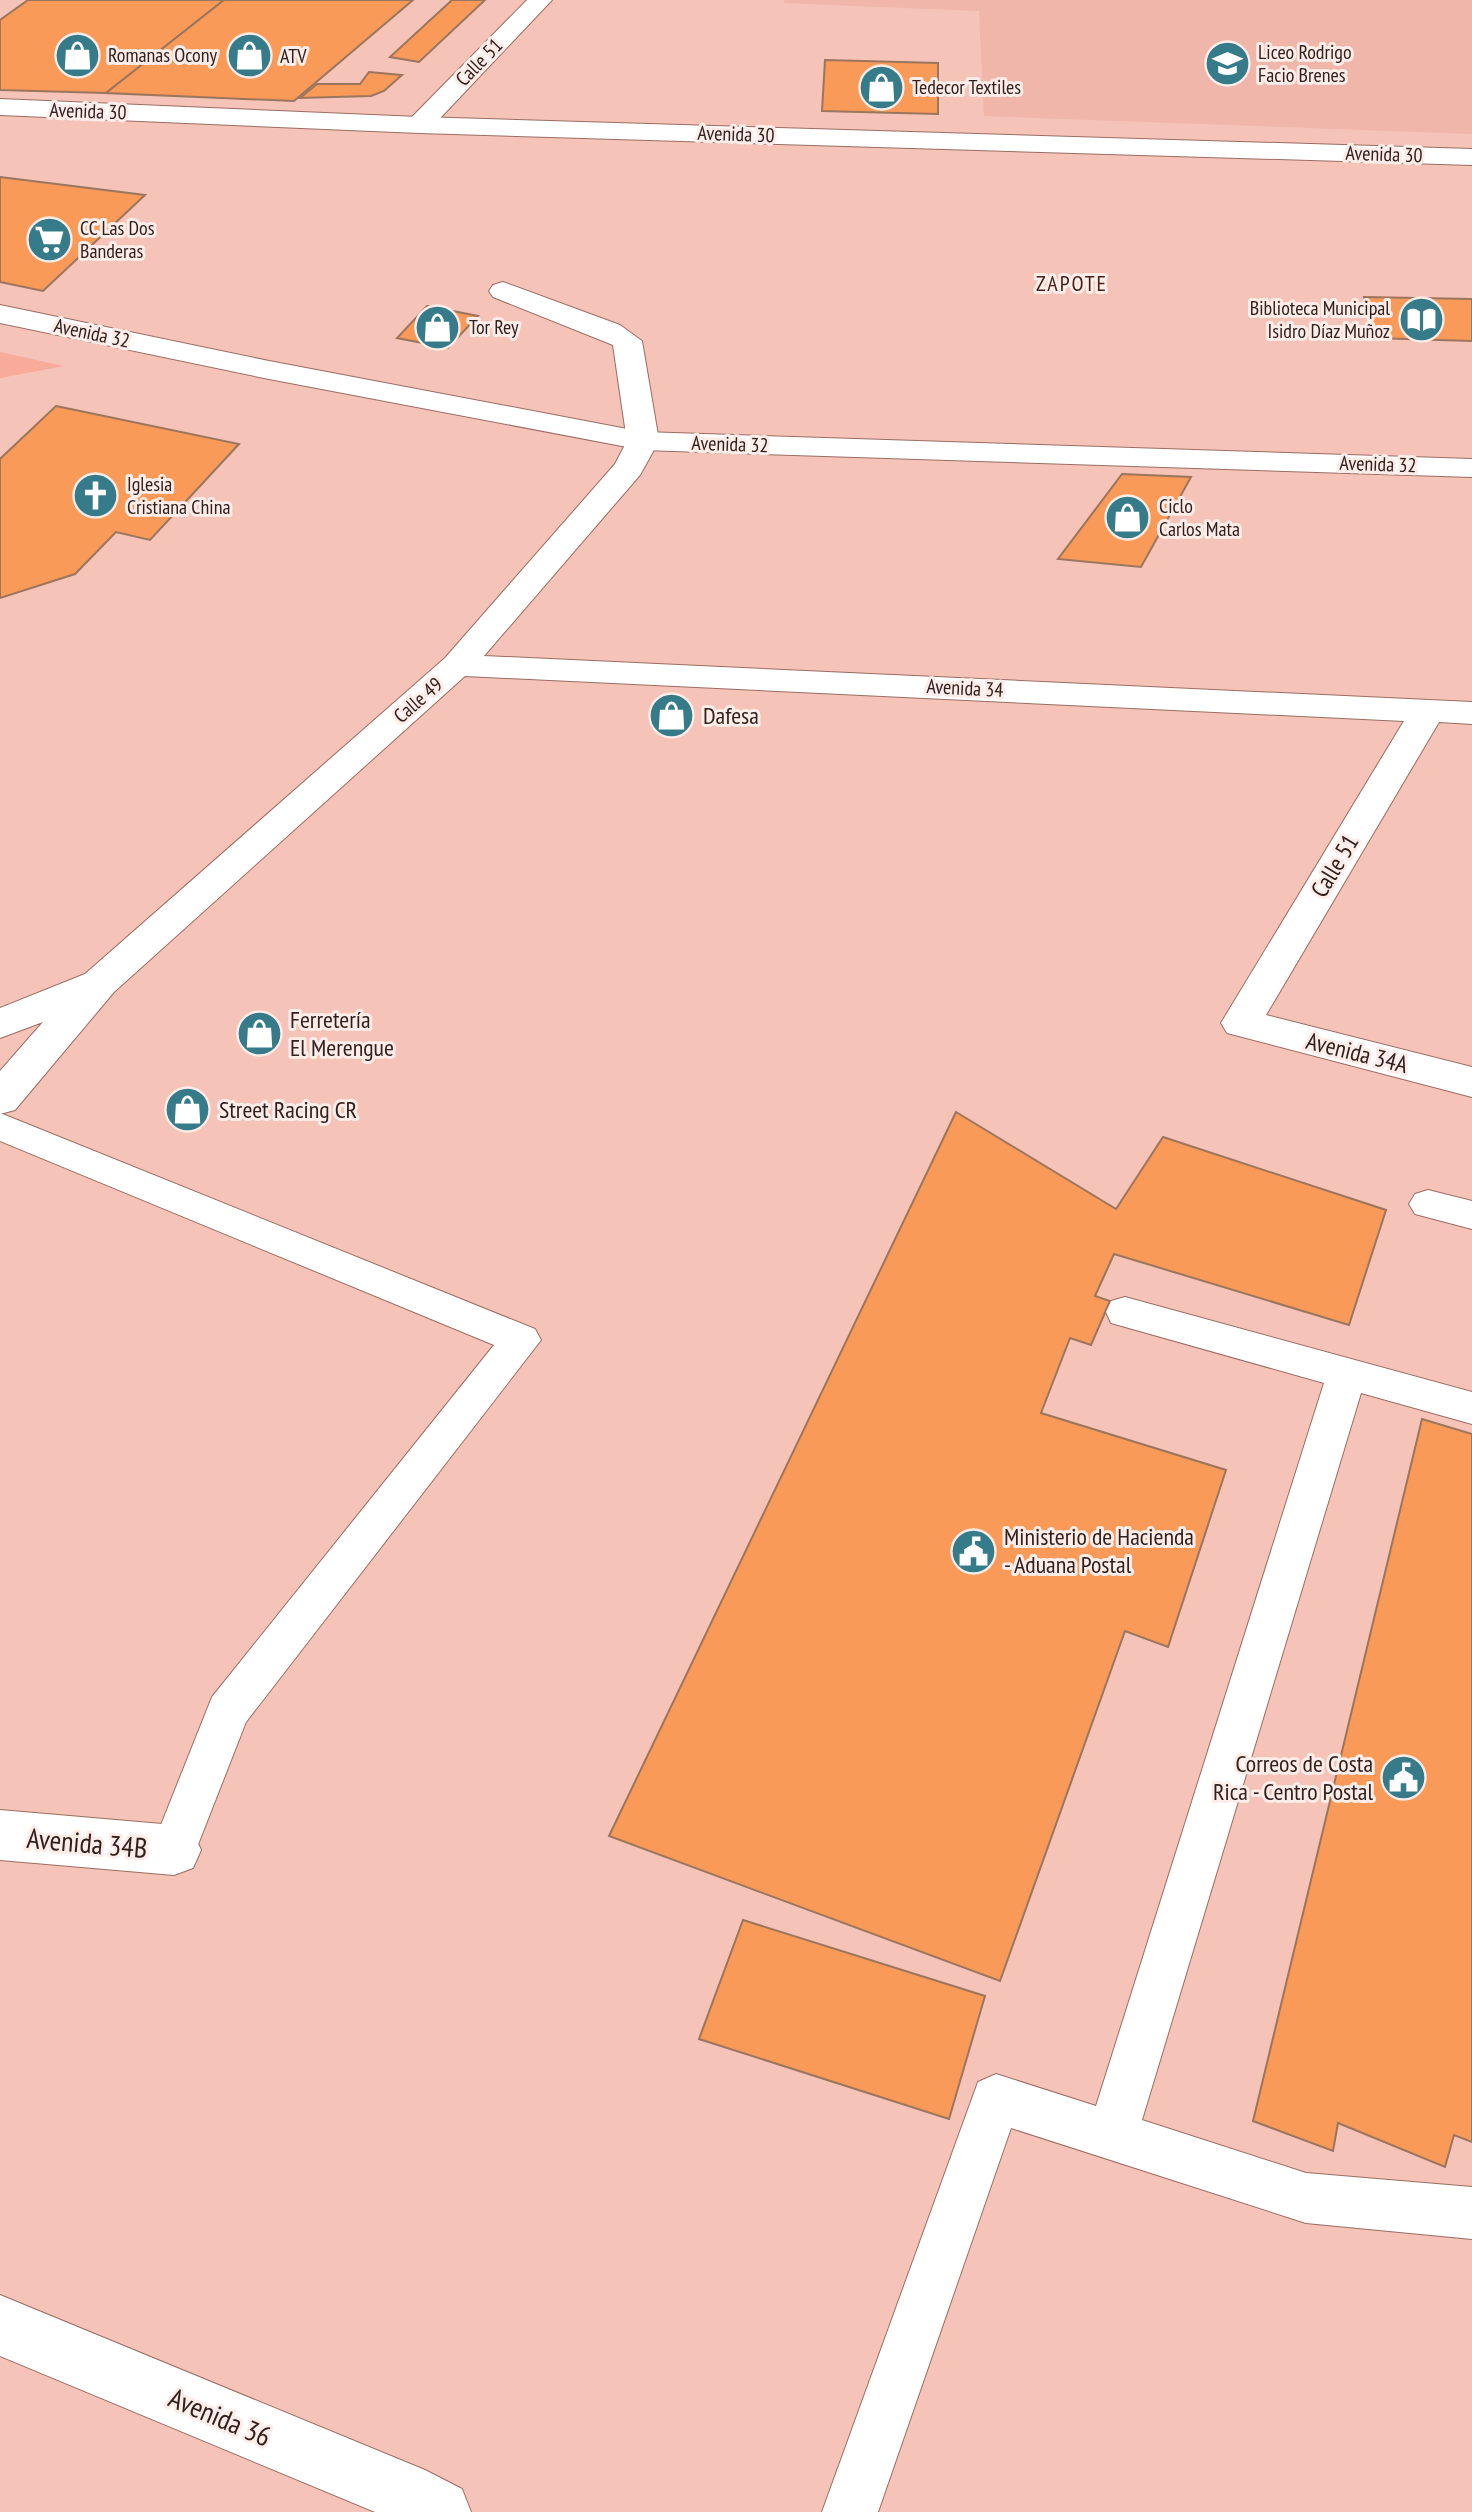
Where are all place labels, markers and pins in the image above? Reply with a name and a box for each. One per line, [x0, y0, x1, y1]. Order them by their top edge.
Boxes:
shop icon: Romanas Ocony [53, 31, 101, 79]
shop icon: ATV [225, 32, 273, 80]
school or university icon: Liceo Rodrigo Facio Brenes [1203, 39, 1251, 87]
place label: Liceo Rodrigo Facio Brenes [1258, 39, 1352, 88]
place label: Romanas Ocony [108, 42, 217, 68]
place label: ATV [280, 43, 307, 69]
shop icon: Tedecor Textiles [857, 63, 905, 111]
place label: Tedecor Textiles [912, 74, 1021, 100]
supermarket icon: CC Las Dos Banderas [25, 215, 73, 263]
place label: CC Las Dos Banderas [80, 215, 155, 264]
place label: Biblioteca Municipal Isidro Díaz Muñoz [1250, 295, 1390, 344]
library icon: Biblioteca Municipal Isidro Díaz Muñoz [1397, 295, 1445, 343]
shop icon: Tor Rey [414, 303, 462, 351]
place label: Tor Rey [469, 314, 519, 340]
church icon: Iglesia Cristiana China [72, 471, 120, 519]
place label: Iglesia Cristiana China [127, 471, 230, 520]
place label: Ciclo Carlos Mata [1159, 493, 1240, 542]
shop icon: Ciclo Carlos Mata [1104, 494, 1152, 542]
shop icon: Dafesa [648, 692, 696, 740]
place label: Dafesa [703, 700, 759, 731]
place label: Ferretería El Merengue [290, 1004, 394, 1063]
shop icon: Ferretería El Merengue [235, 1010, 283, 1058]
shop icon: Street Racing CR [164, 1086, 212, 1134]
place label: Street Racing CR [219, 1094, 357, 1125]
place label: Ministerio de Hacienda - Aduana Postal [1004, 1521, 1194, 1580]
public building icon: Ministerio de Hacienda - Aduana Postal [949, 1527, 997, 1575]
place label: Correos de Costa Rica - Centro Postal [1213, 1748, 1373, 1807]
public building icon: Correos de Costa Rica - Centro Postal [1380, 1754, 1428, 1802]

